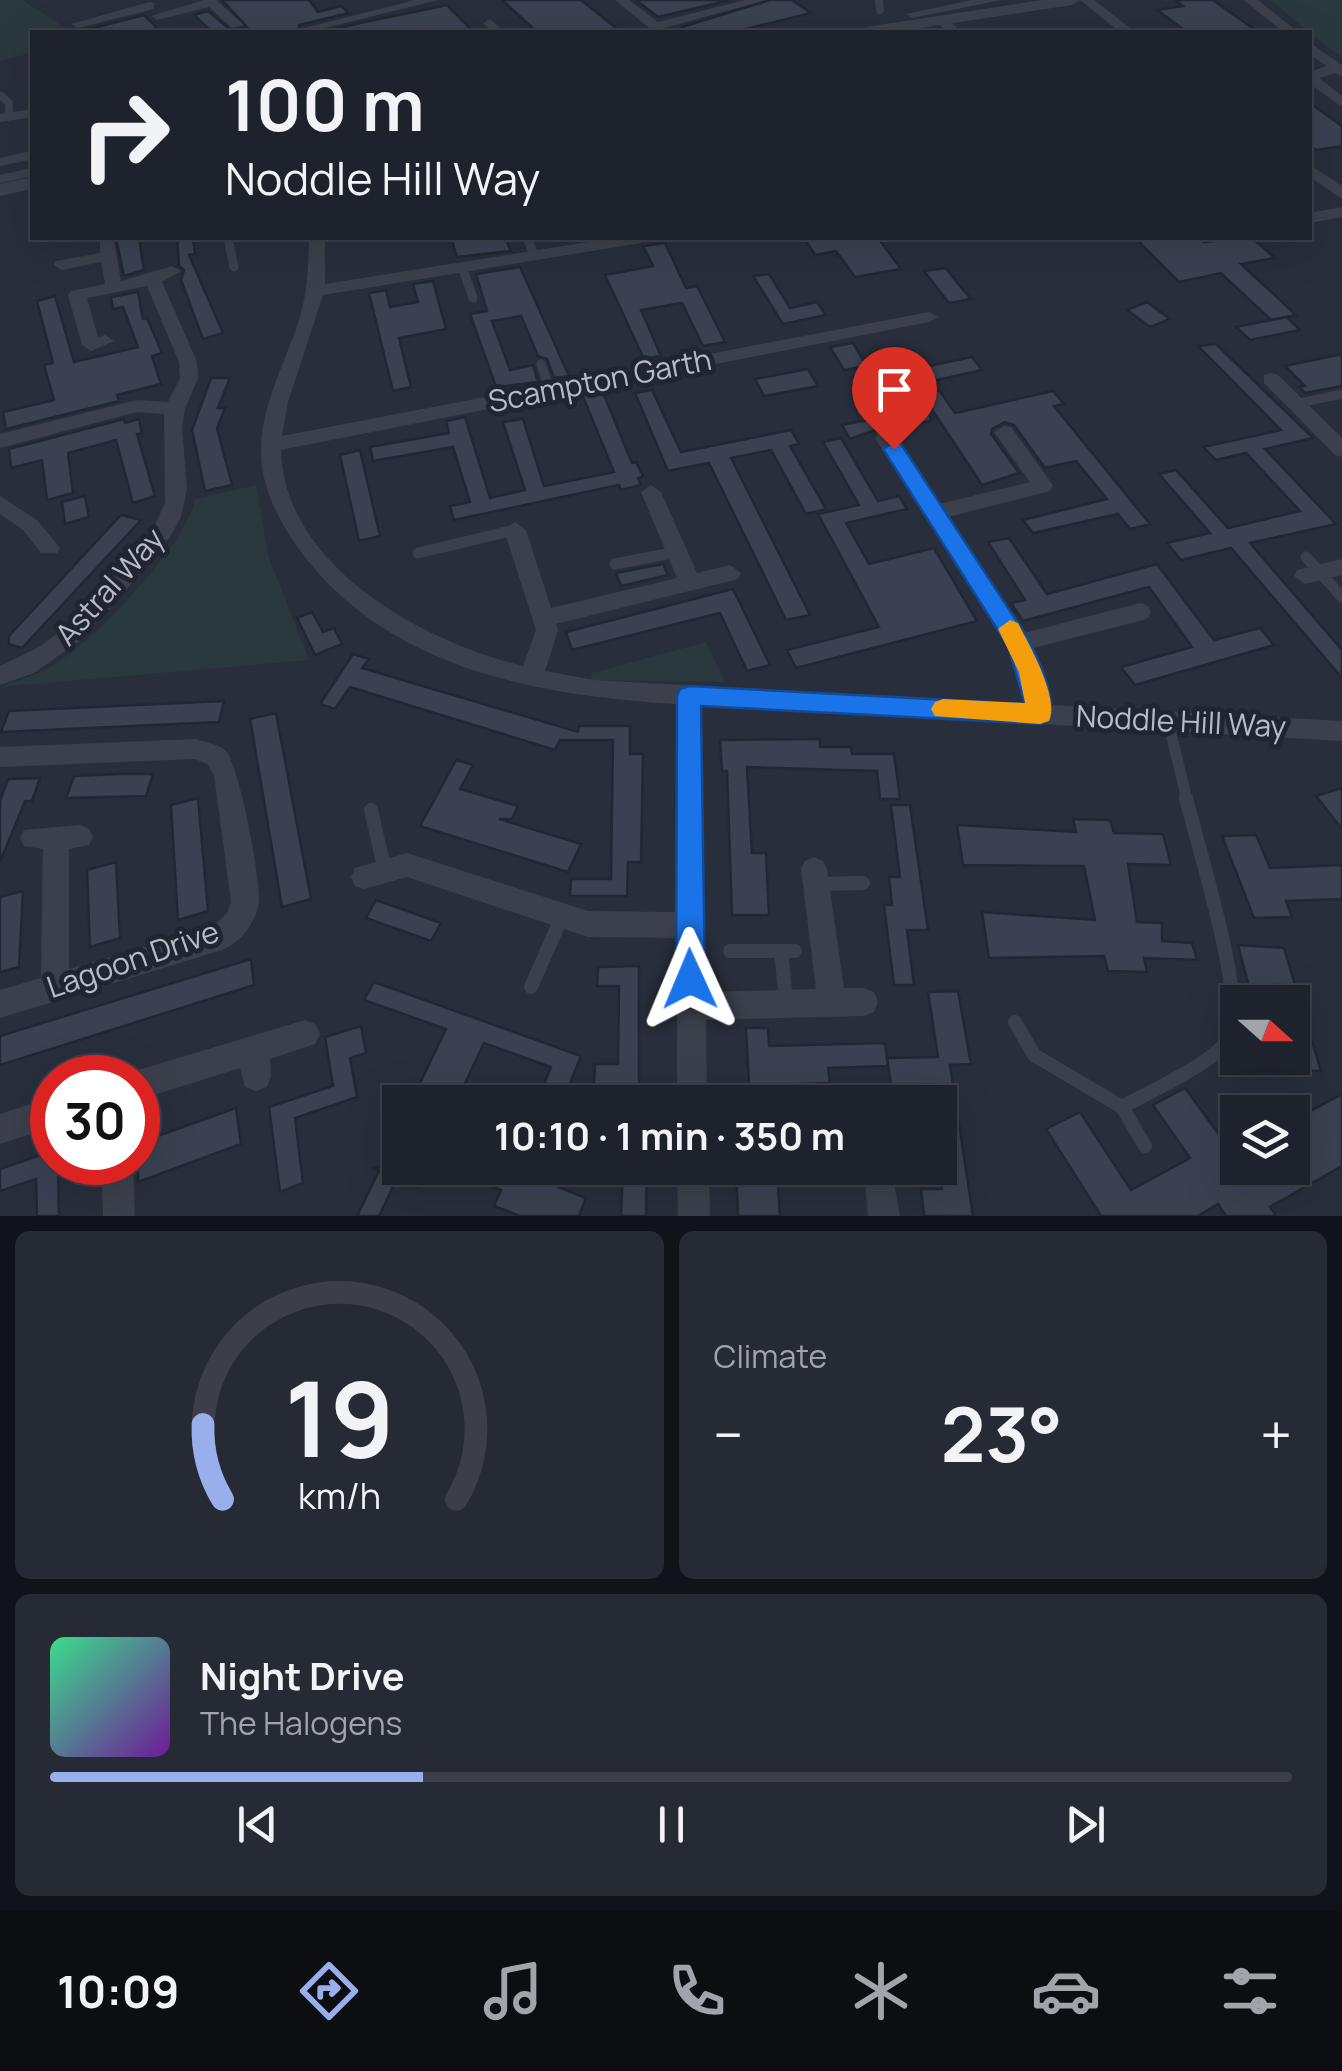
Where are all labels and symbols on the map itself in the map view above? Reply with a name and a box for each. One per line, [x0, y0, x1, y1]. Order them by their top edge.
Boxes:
street label: Scampton Garth [485, 338, 715, 421]
pin [852, 347, 937, 450]
street label: Astral Way [45, 518, 173, 654]
street label: Noddle Hill Way [1075, 695, 1287, 746]
street label: Lagoon Drive [41, 910, 224, 1007]
position arrow [638, 927, 742, 1031]
north arrow [1220, 985, 1310, 1075]
speed limit sign: 30 [30, 1055, 160, 1185]

